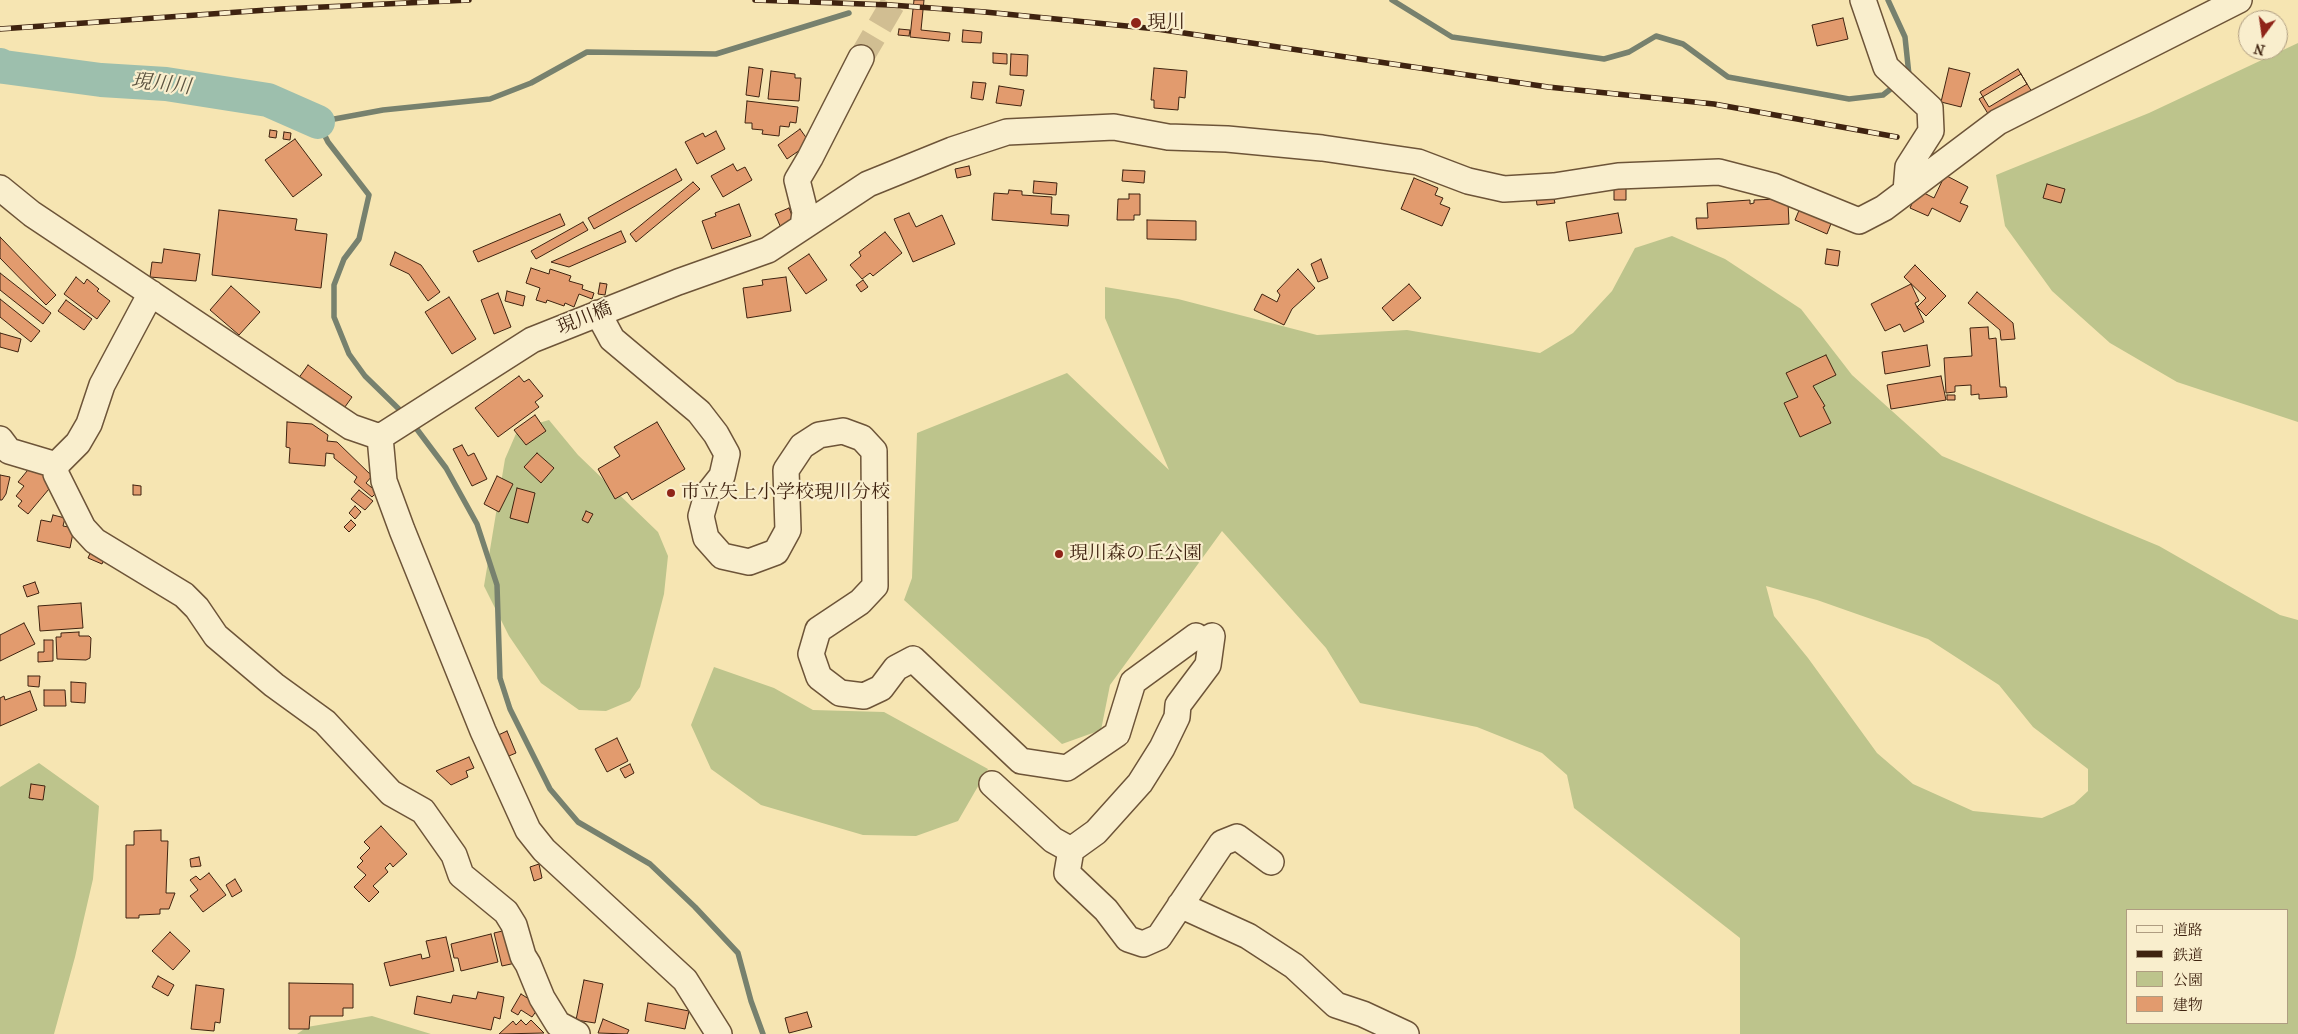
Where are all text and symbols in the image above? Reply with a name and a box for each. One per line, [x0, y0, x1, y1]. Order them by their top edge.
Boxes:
north arrow [2238, 10, 2288, 60]
place label: 現川 [1147, 12, 1185, 34]
marker: 現川 [1129, 16, 1143, 30]
text: N [2252, 40, 2267, 59]
water label: 現川川 [130, 70, 192, 100]
street label: 現川橋 [554, 298, 616, 340]
place label: 市立矢上小学校現川分校 [681, 482, 890, 504]
marker: 市立矢上小学校現川分校 [665, 487, 677, 499]
place label: 現川森の丘公園 [1069, 543, 1202, 565]
marker: 現川森の丘公園 [1053, 548, 1065, 560]
legend [2126, 909, 2288, 1024]
text: 道路 [2173, 921, 2203, 939]
text: 鉄道 [2173, 946, 2203, 964]
text: 公園 [2173, 971, 2203, 989]
text: 建物 [2173, 996, 2203, 1014]

